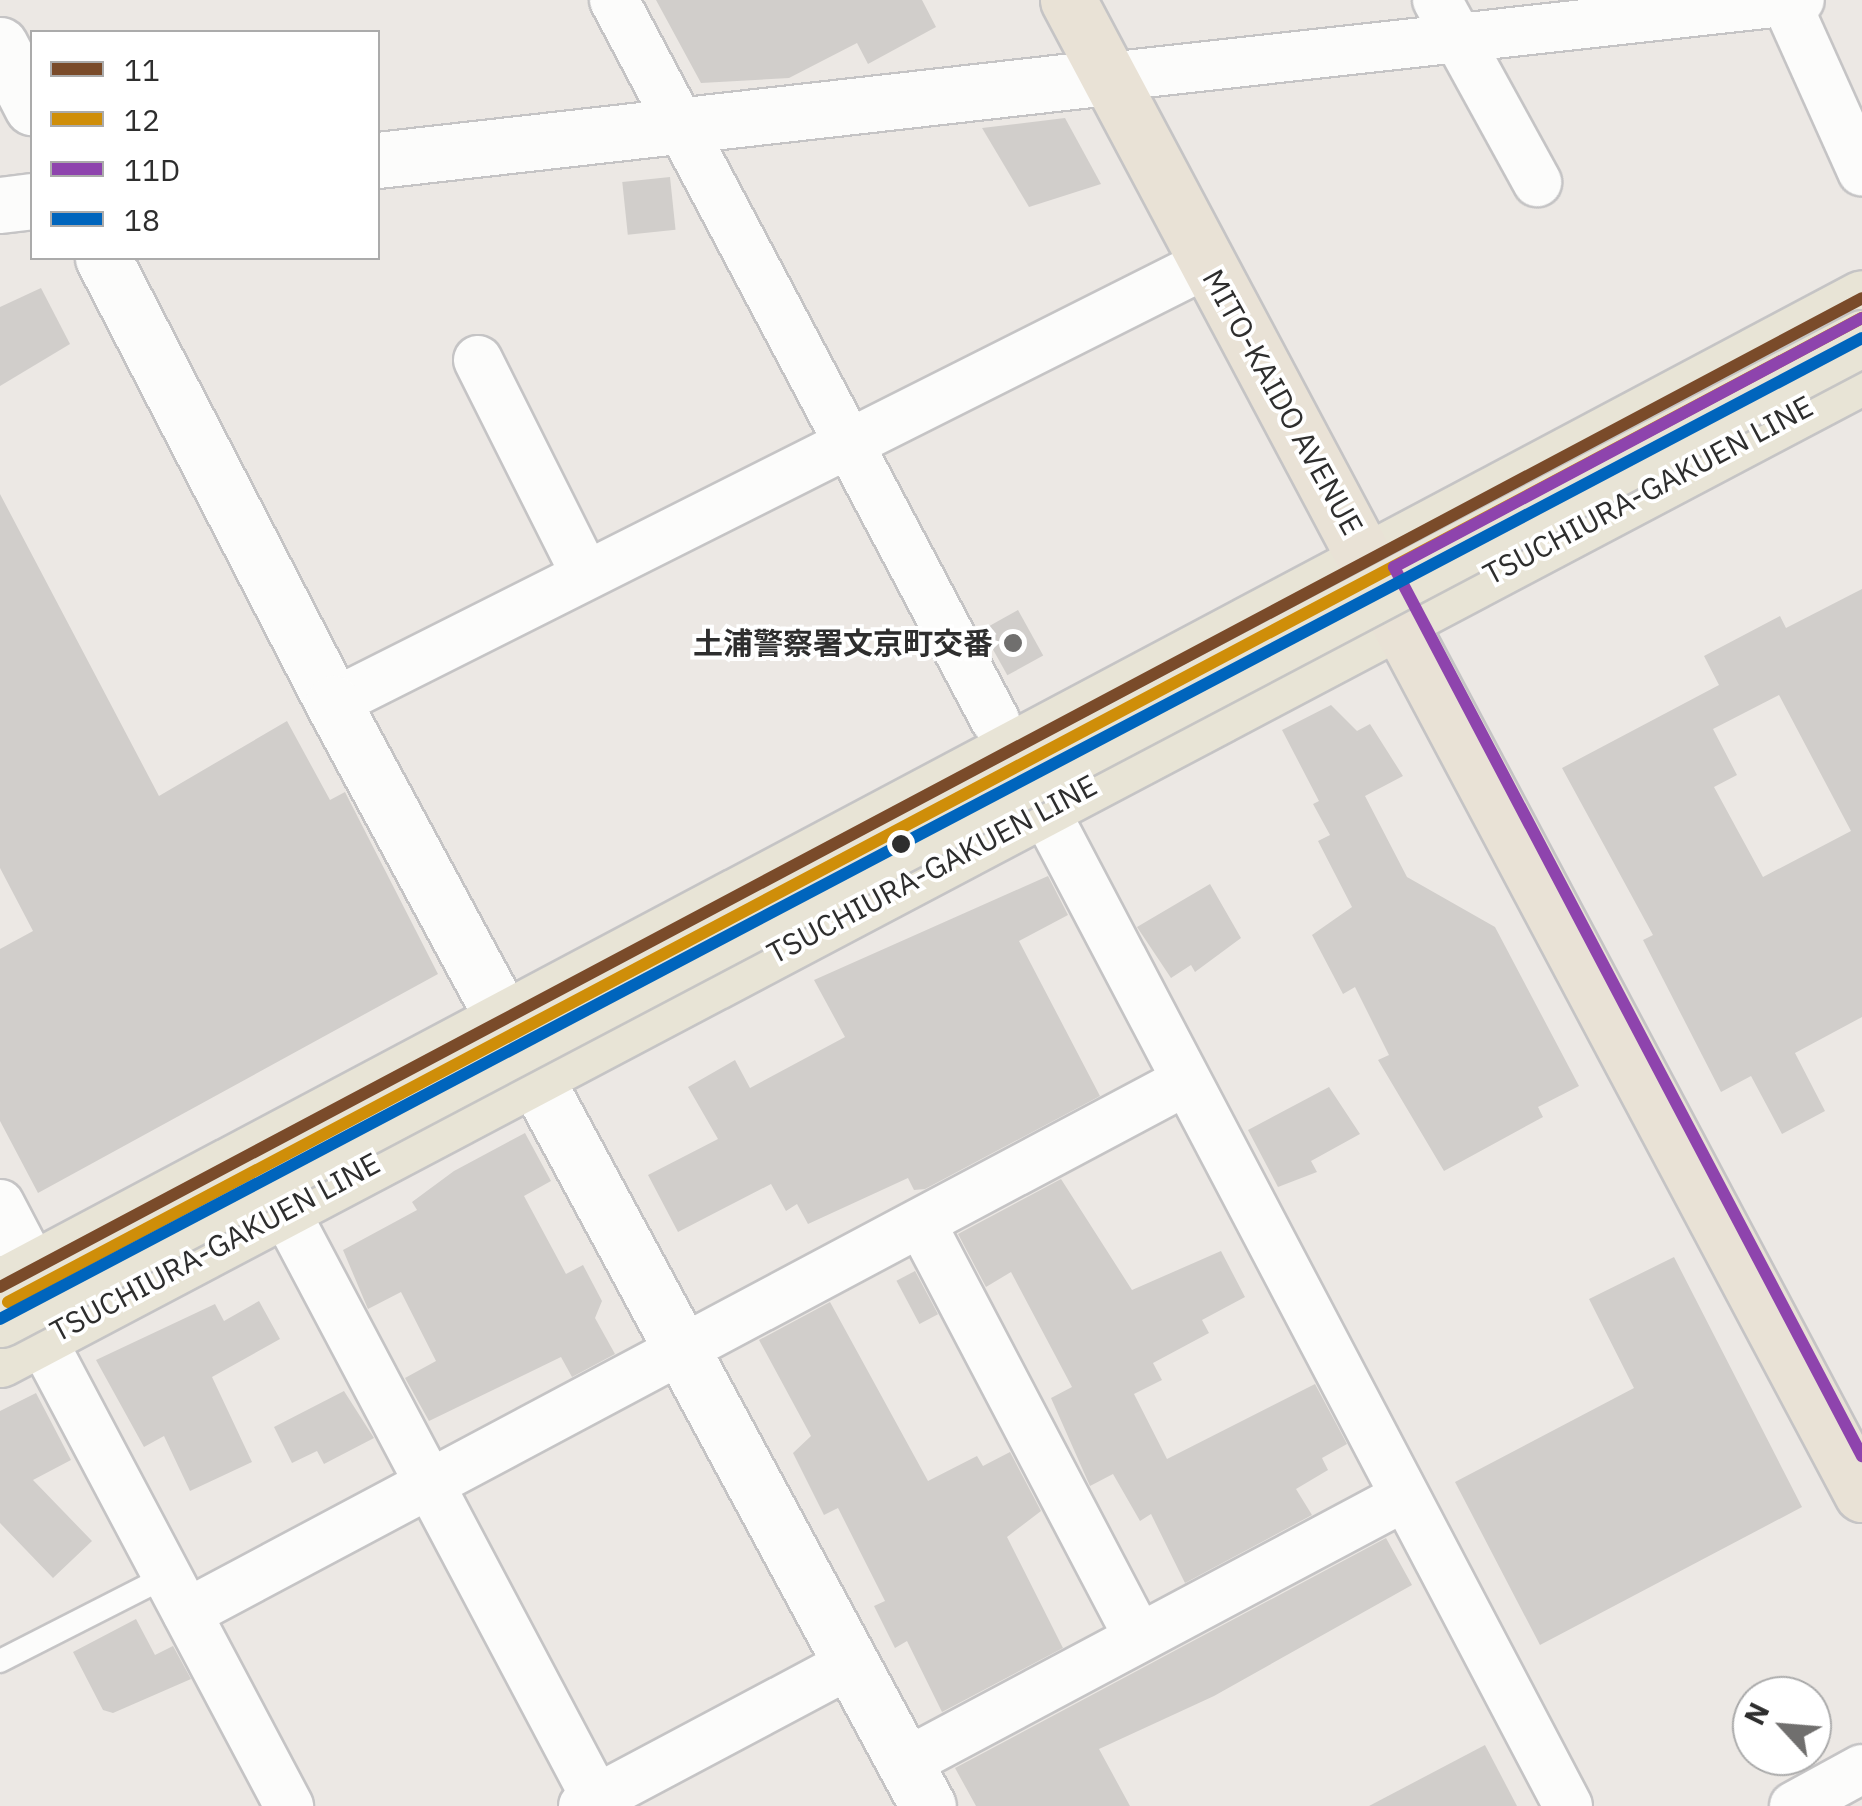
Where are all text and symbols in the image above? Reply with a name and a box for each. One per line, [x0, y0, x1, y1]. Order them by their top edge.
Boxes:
legend [30, 30, 380, 260]
text: 11 [124, 50, 160, 89]
text: 12 [124, 100, 160, 139]
text: 11D [124, 150, 180, 189]
text: 18 [124, 200, 160, 239]
street label: MITO-KAIDO AVENUE [1195, 263, 1371, 541]
street label: TSUCHIURA-GAKUEN LINE [1477, 388, 1819, 592]
place label: 土浦警察署文京町交番 [693, 625, 993, 661]
marker: 土浦警察署文京町交番 [1002, 632, 1024, 654]
street label: TSUCHIURA-GAKUEN LINE [761, 767, 1103, 971]
unlabelled marker [891, 834, 911, 854]
street label: TSUCHIURA-GAKUEN LINE [44, 1145, 386, 1349]
north arrow [1732, 1676, 1832, 1776]
text: N [1735, 1696, 1777, 1731]

